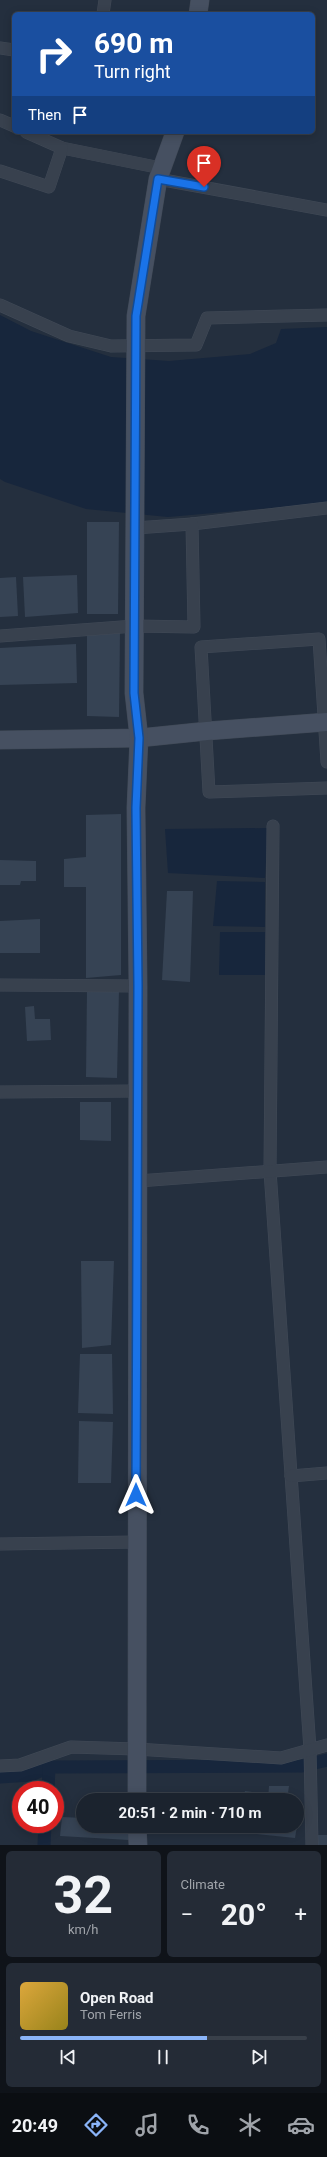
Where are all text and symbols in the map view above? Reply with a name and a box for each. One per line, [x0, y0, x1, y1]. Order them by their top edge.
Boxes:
text: 690 m [94, 27, 173, 60]
icon: right [28, 28, 80, 80]
text: Turn right [94, 61, 171, 82]
icon: arrive [69, 104, 91, 126]
text: Then [28, 106, 61, 124]
pin [187, 146, 221, 187]
icon: arrive [193, 152, 215, 174]
position arrow [115, 1474, 157, 1516]
speed limit sign: 40 [12, 1781, 64, 1833]
text: 20:51 · 2 min · 710 m [119, 1804, 261, 1822]
text: 32 [53, 1865, 113, 1926]
text: Climate [181, 1877, 225, 1892]
text: 20° [221, 1897, 267, 1932]
text: − [181, 1902, 193, 1927]
text: + [295, 1902, 307, 1927]
text: km/h [68, 1922, 99, 1937]
text: Open Road [80, 1989, 154, 2007]
text: Tom Ferris [80, 2007, 142, 2022]
icon: previous [57, 2046, 79, 2068]
icon: pause [152, 2046, 174, 2068]
icon: next [248, 2046, 270, 2068]
icon: directions [82, 2111, 110, 2139]
icon: music [133, 2111, 161, 2139]
icon: phone [184, 2111, 212, 2139]
icon: climate [236, 2111, 264, 2139]
icon: car [287, 2111, 315, 2139]
text: 20:49 [12, 2115, 58, 2136]

